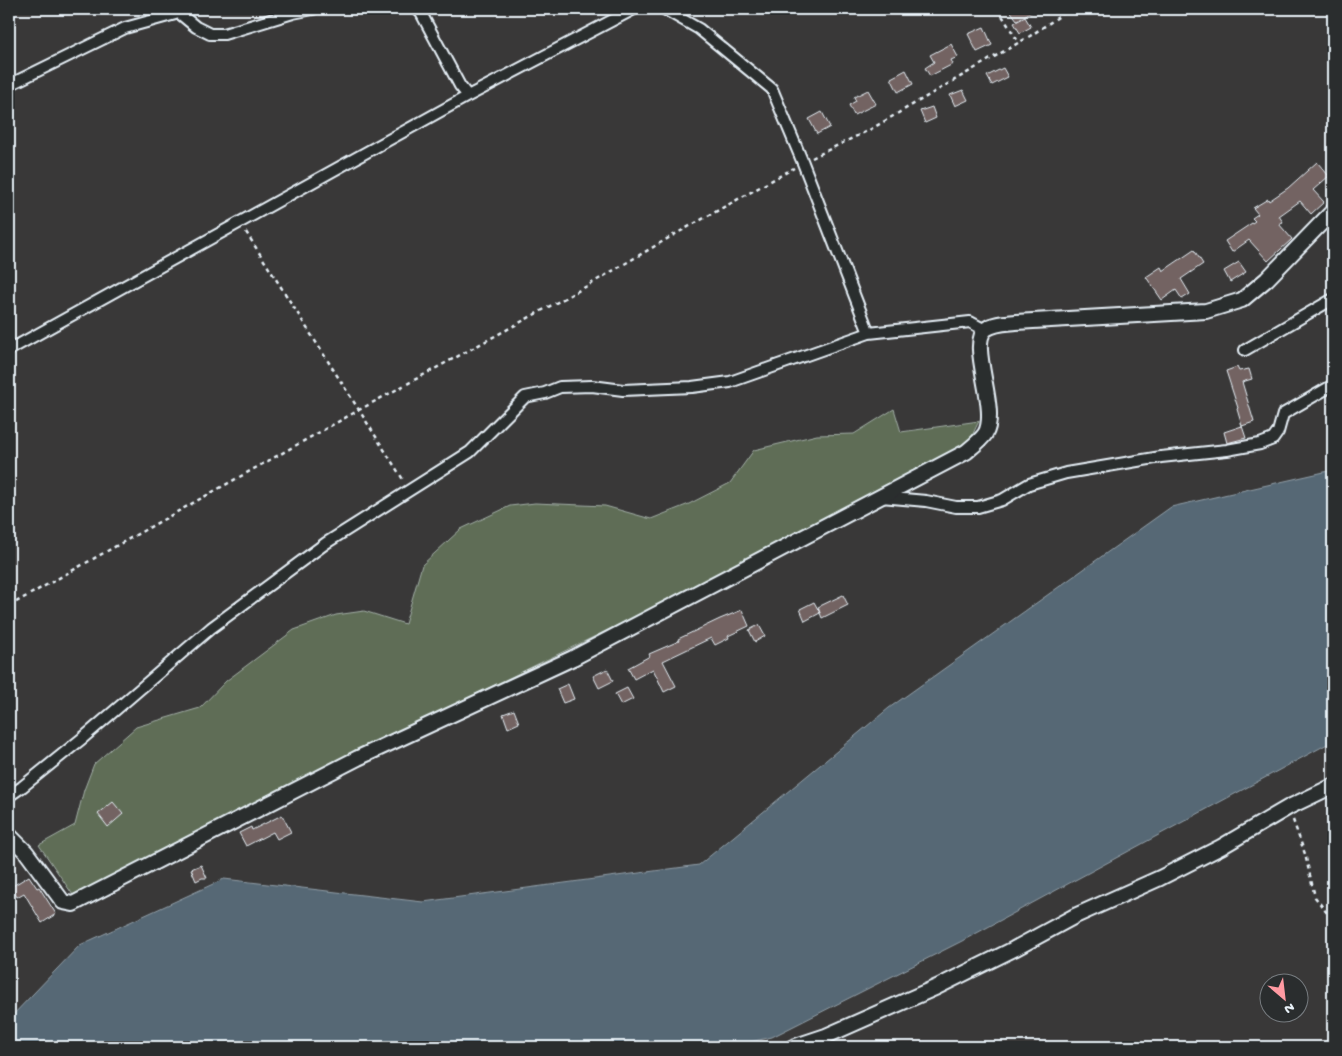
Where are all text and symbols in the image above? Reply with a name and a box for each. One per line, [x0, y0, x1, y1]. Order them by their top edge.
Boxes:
north arrow [1260, 974, 1310, 1024]
text: N [1281, 998, 1297, 1017]

